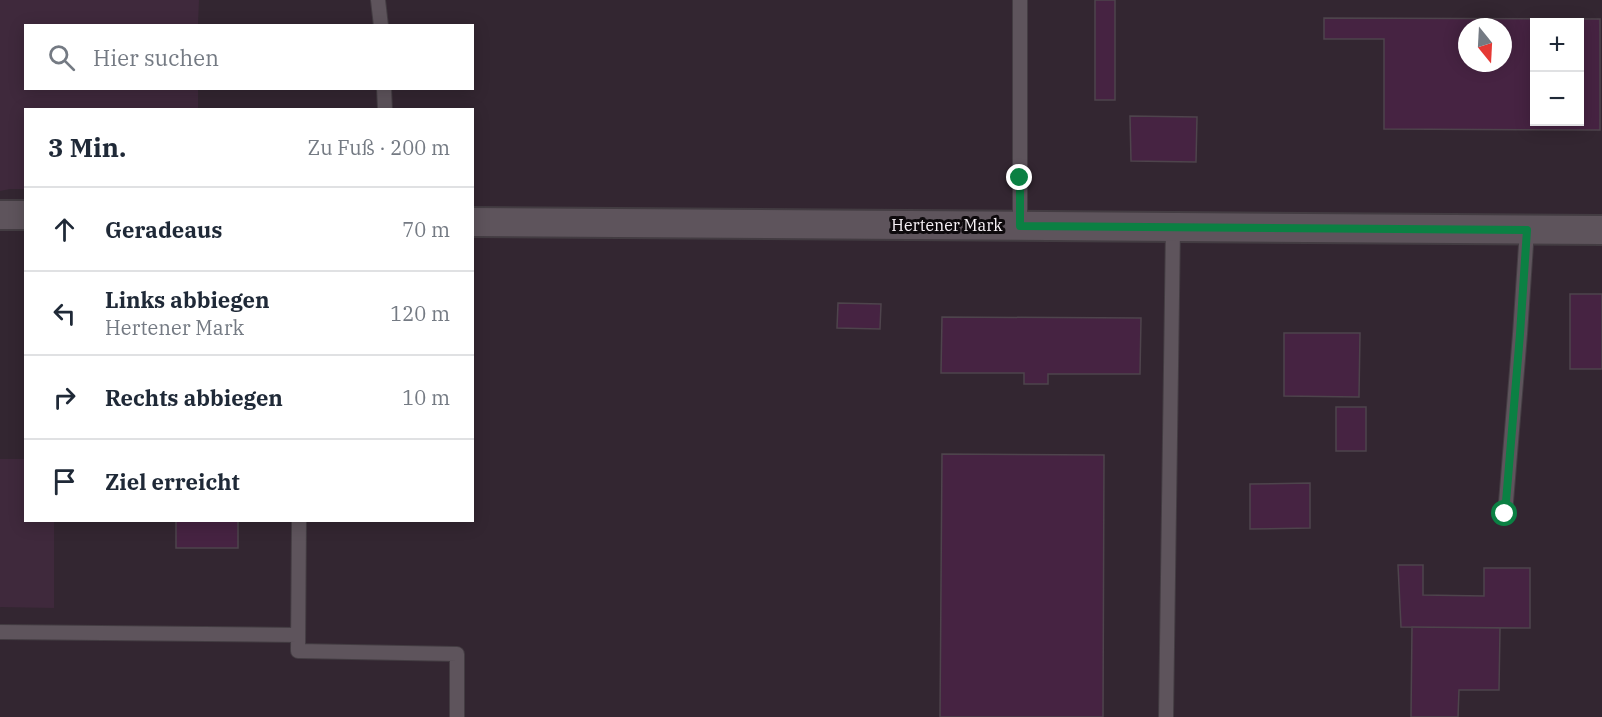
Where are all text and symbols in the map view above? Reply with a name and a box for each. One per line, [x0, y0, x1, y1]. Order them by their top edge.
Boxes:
north arrow [1458, 18, 1512, 72]
map controls [1530, 18, 1584, 126]
button: + [1530, 18, 1584, 72]
search box [24, 24, 474, 90]
icon: search [45, 41, 78, 74]
text: Hier suchen [93, 43, 219, 72]
button: − [1530, 72, 1584, 126]
text: 3 Min. [48, 130, 126, 164]
text: Zu Fuß · 200 m [308, 134, 450, 161]
route end [1006, 164, 1032, 190]
icon: ahead [48, 213, 81, 246]
text: Geradeaus [105, 215, 222, 244]
street label: Hertener Mark [891, 215, 1003, 235]
text: 70 m [402, 216, 450, 243]
text: Links abbiegen [105, 285, 270, 314]
icon: left [48, 297, 81, 330]
text: 120 m [390, 300, 450, 327]
text: Hertener Mark [105, 314, 244, 341]
icon: right [48, 381, 81, 414]
text: Rechts abbiegen [105, 383, 283, 412]
text: 10 m [402, 384, 450, 411]
icon: arrive [48, 465, 81, 498]
text: Ziel erreicht [105, 467, 240, 496]
route start [1491, 500, 1517, 526]

